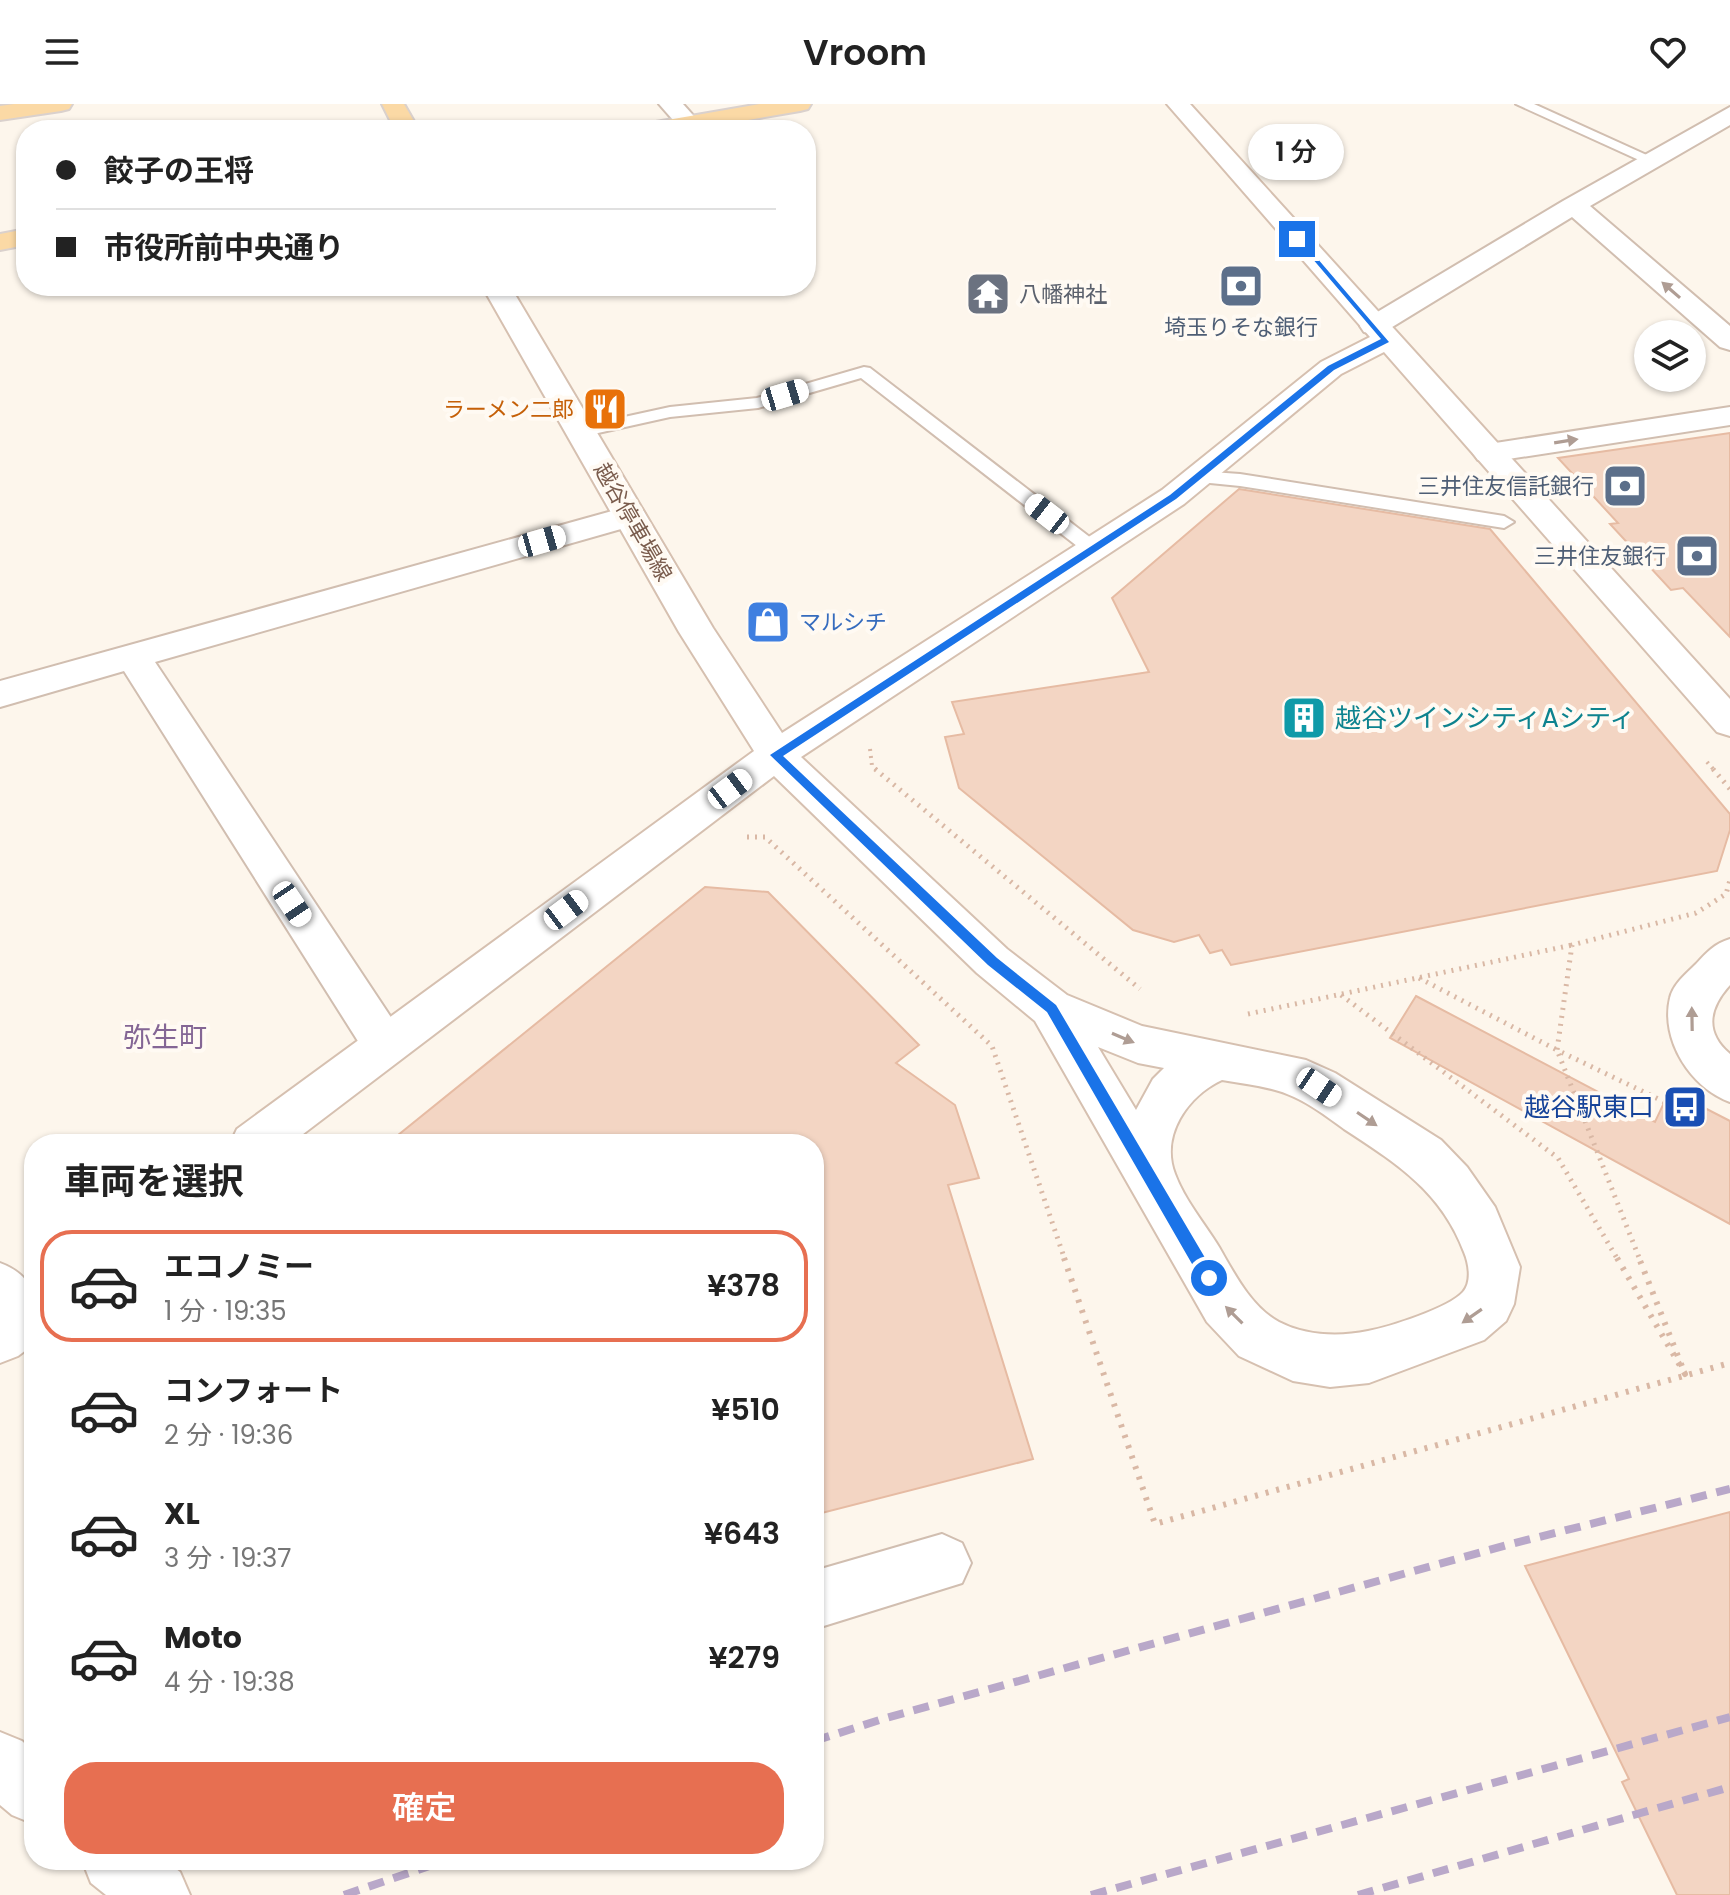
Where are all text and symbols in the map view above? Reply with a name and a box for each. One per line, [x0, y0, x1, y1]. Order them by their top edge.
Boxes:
text: Vroom [803, 27, 927, 78]
icon: menu [40, 30, 84, 74]
icon: heart [1646, 30, 1690, 74]
callout: 1 分 [1249, 123, 1345, 179]
text: 1 分 [1275, 134, 1317, 170]
text: 餃子の王将 [104, 149, 254, 192]
route end [1279, 221, 1315, 257]
text: 市役所前中央通り [104, 226, 344, 269]
bank icon: 埼玉りそな銀行 [1217, 262, 1265, 310]
temple icon: 八幡神社 [964, 270, 1012, 318]
place label: 八幡神社 [1019, 279, 1107, 310]
one-way arrow [1661, 282, 1681, 299]
place label: 埼玉りそな銀行 [1164, 312, 1318, 343]
map controls [1634, 320, 1706, 392]
button: layers [1634, 320, 1706, 392]
car [759, 377, 811, 413]
restaurant icon: ラーメン二郎 [581, 385, 629, 433]
place label: ラーメン二郎 [443, 394, 574, 425]
one-way arrow [1554, 434, 1579, 447]
street label: 越谷停車場線 [587, 457, 679, 587]
bank icon: 三井住友信託銀行 [1601, 462, 1649, 510]
place label: 三井住友信託銀行 [1418, 471, 1594, 502]
car [1021, 490, 1073, 538]
car [516, 523, 568, 559]
bank icon: 三井住友銀行 [1673, 532, 1721, 580]
place label: 三井住友銀行 [1534, 541, 1666, 572]
shop icon: マルシチ [744, 598, 792, 646]
place label: マルシチ [799, 607, 887, 638]
building icon: 越谷ツインシティAシティ [1280, 694, 1328, 742]
place label: 越谷ツインシティAシティ [1335, 700, 1635, 736]
car [704, 765, 756, 813]
car [269, 877, 315, 931]
car [540, 886, 592, 934]
one-way arrow [1686, 1005, 1698, 1031]
district label: 弥生町 [123, 1018, 207, 1057]
one-way arrow [1111, 1032, 1135, 1045]
car [1292, 1064, 1346, 1110]
bus stop icon: 越谷駅東口 [1661, 1083, 1709, 1131]
place label: 越谷駅東口 [1524, 1089, 1654, 1125]
one-way arrow [1356, 1111, 1377, 1126]
text: 車両を選択 [64, 1156, 244, 1207]
text: エコノミー [164, 1245, 314, 1288]
icon: car [68, 1250, 140, 1322]
route start [1191, 1260, 1227, 1296]
text: ¥378 [707, 1264, 780, 1307]
text: 1 分 · 19:35 [164, 1293, 287, 1329]
one-way arrow [1226, 1306, 1244, 1325]
one-way arrow [1461, 1308, 1483, 1324]
text: コンフォート [164, 1369, 343, 1412]
icon: car [68, 1374, 140, 1446]
text: ¥510 [711, 1388, 780, 1431]
text: 2 分 · 19:36 [164, 1417, 293, 1453]
text: XL [164, 1492, 200, 1535]
icon: car [68, 1498, 140, 1570]
text: ¥643 [704, 1512, 780, 1555]
text: 3 分 · 19:37 [164, 1540, 291, 1576]
text: Moto [164, 1616, 242, 1659]
icon: car [68, 1622, 140, 1694]
text: ¥279 [708, 1636, 780, 1679]
text: 4 分 · 19:38 [164, 1664, 295, 1700]
button: 確定 [64, 1762, 784, 1854]

